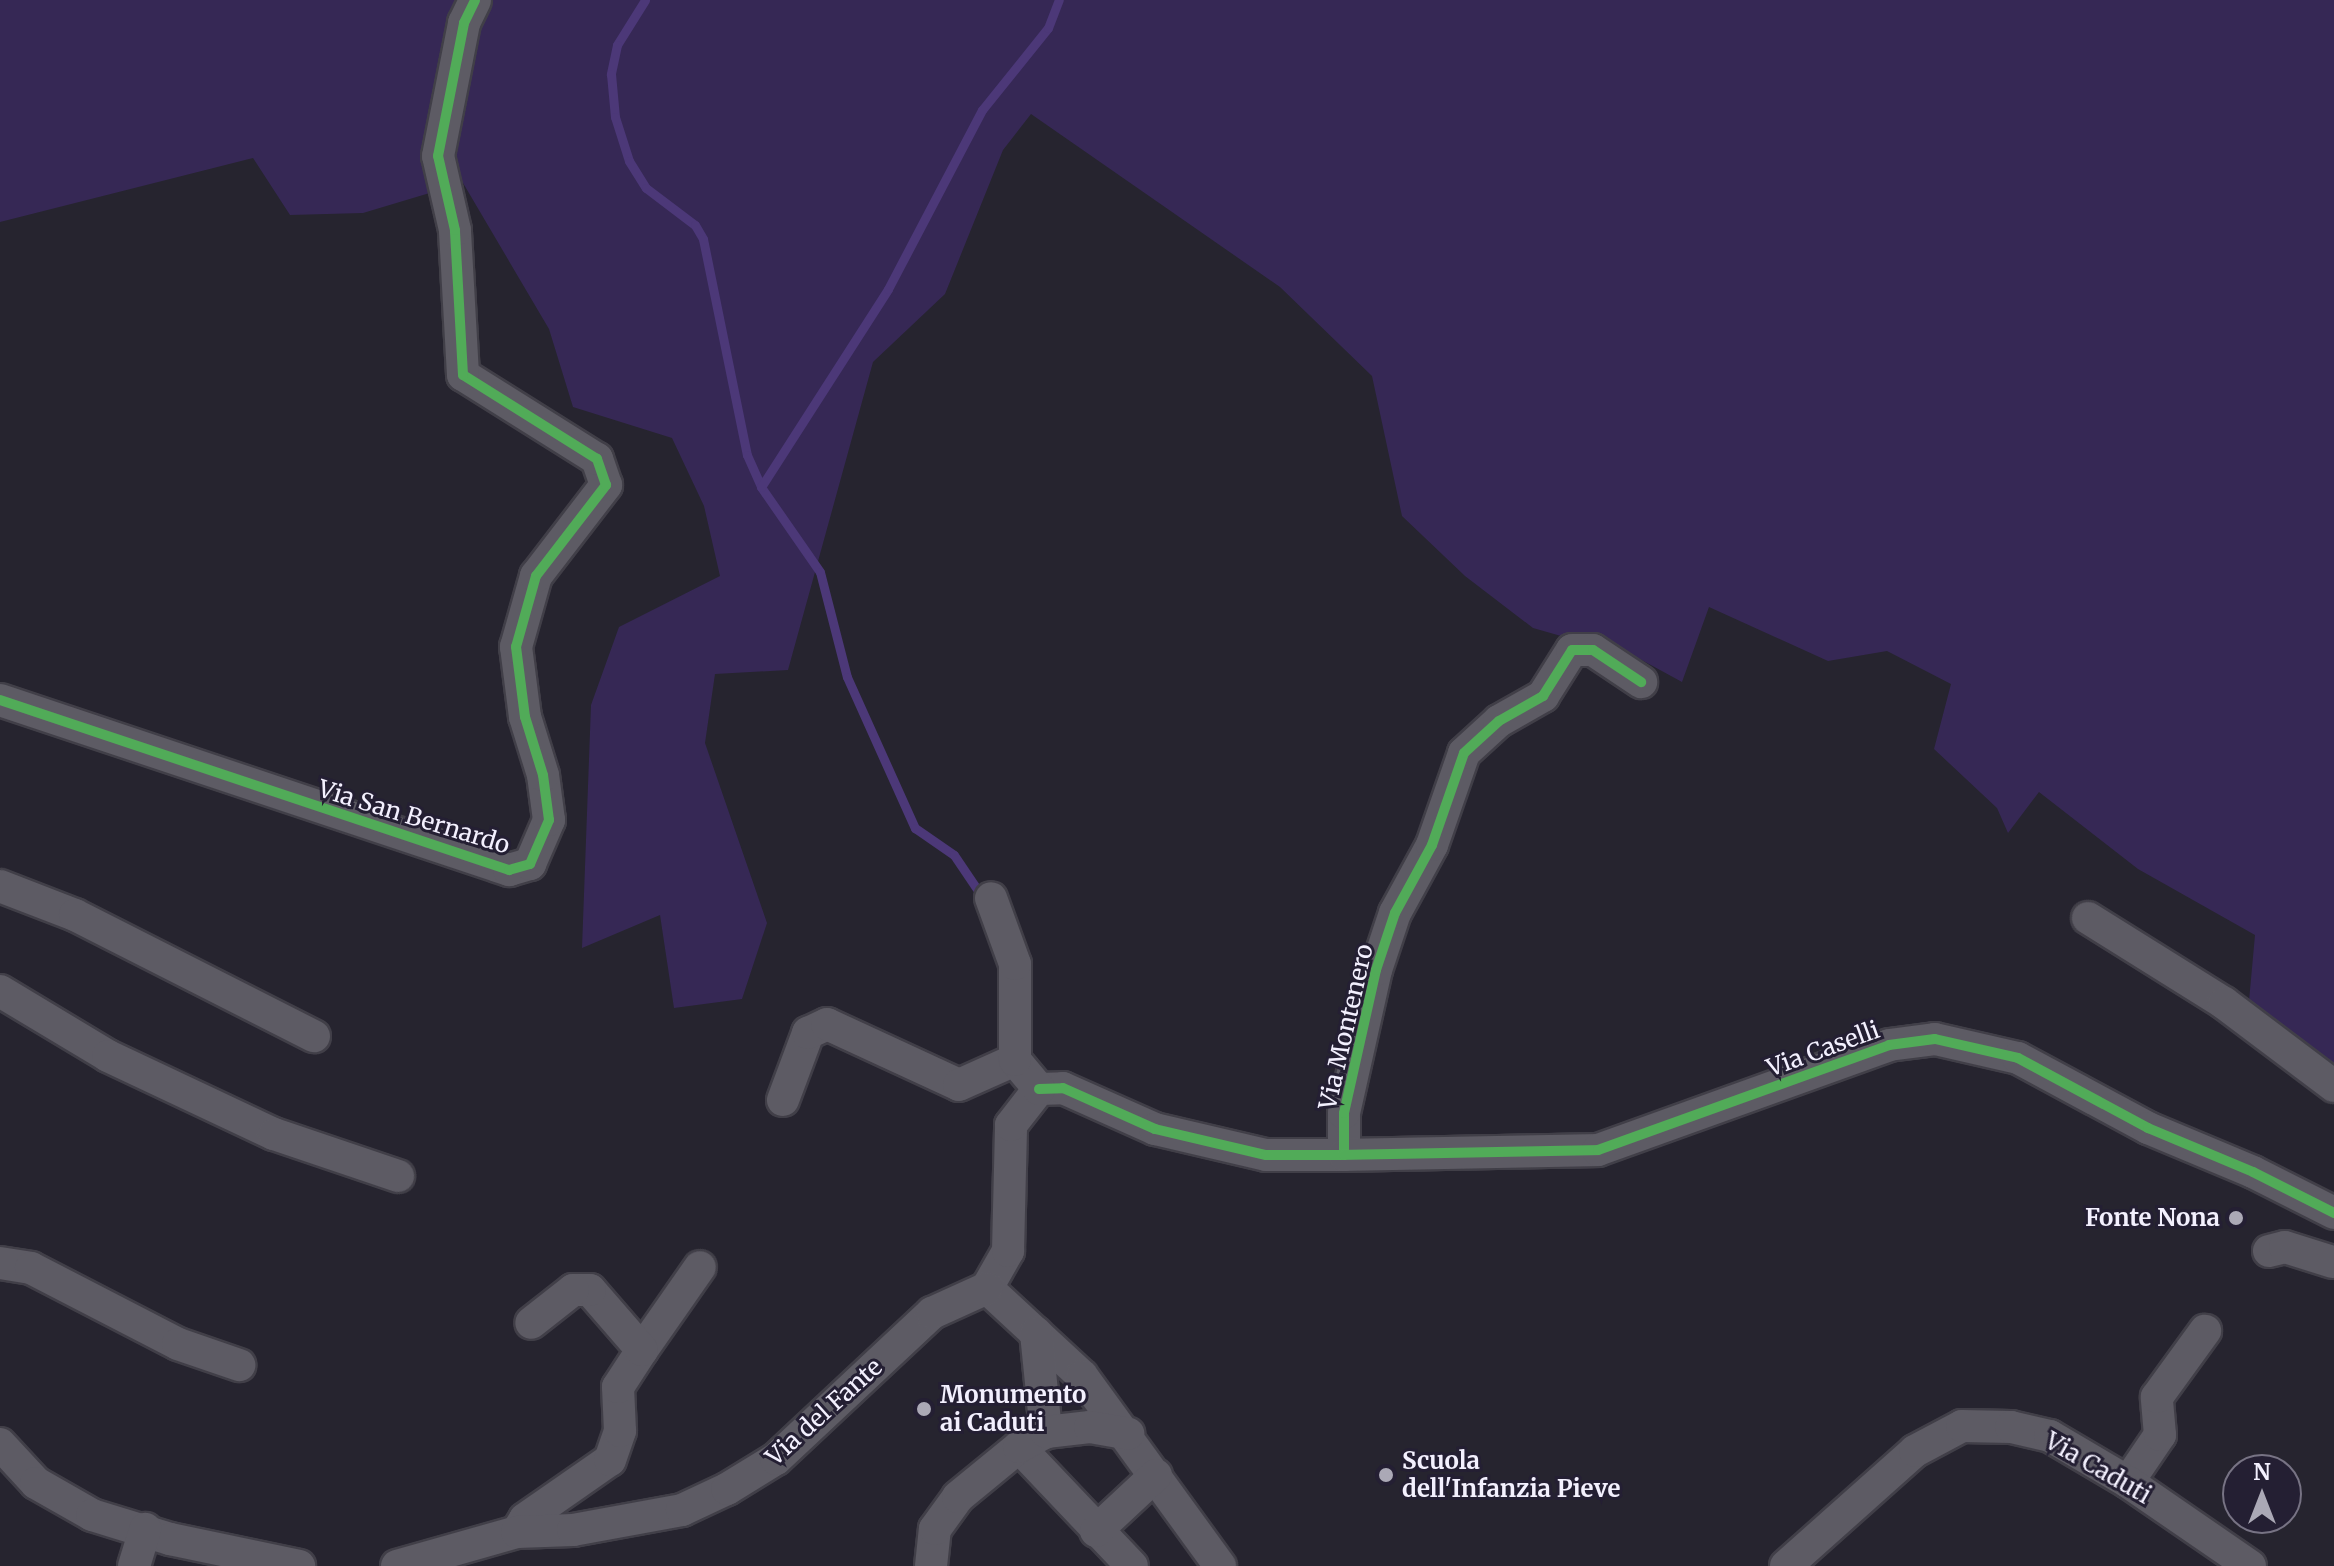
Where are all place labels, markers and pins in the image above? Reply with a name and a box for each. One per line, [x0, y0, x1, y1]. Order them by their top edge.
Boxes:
place label: Fonte Nona [2085, 1204, 2220, 1232]
marker: Fonte Nona [2227, 1209, 2245, 1227]
place label: Monumento ai Caduti [940, 1381, 1086, 1437]
marker: Monumento ai Caduti [915, 1400, 933, 1418]
place label: Scuola dell'Infanzia Pieve [1402, 1447, 1620, 1503]
marker: Scuola dell'Infanzia Pieve [1377, 1466, 1395, 1484]

